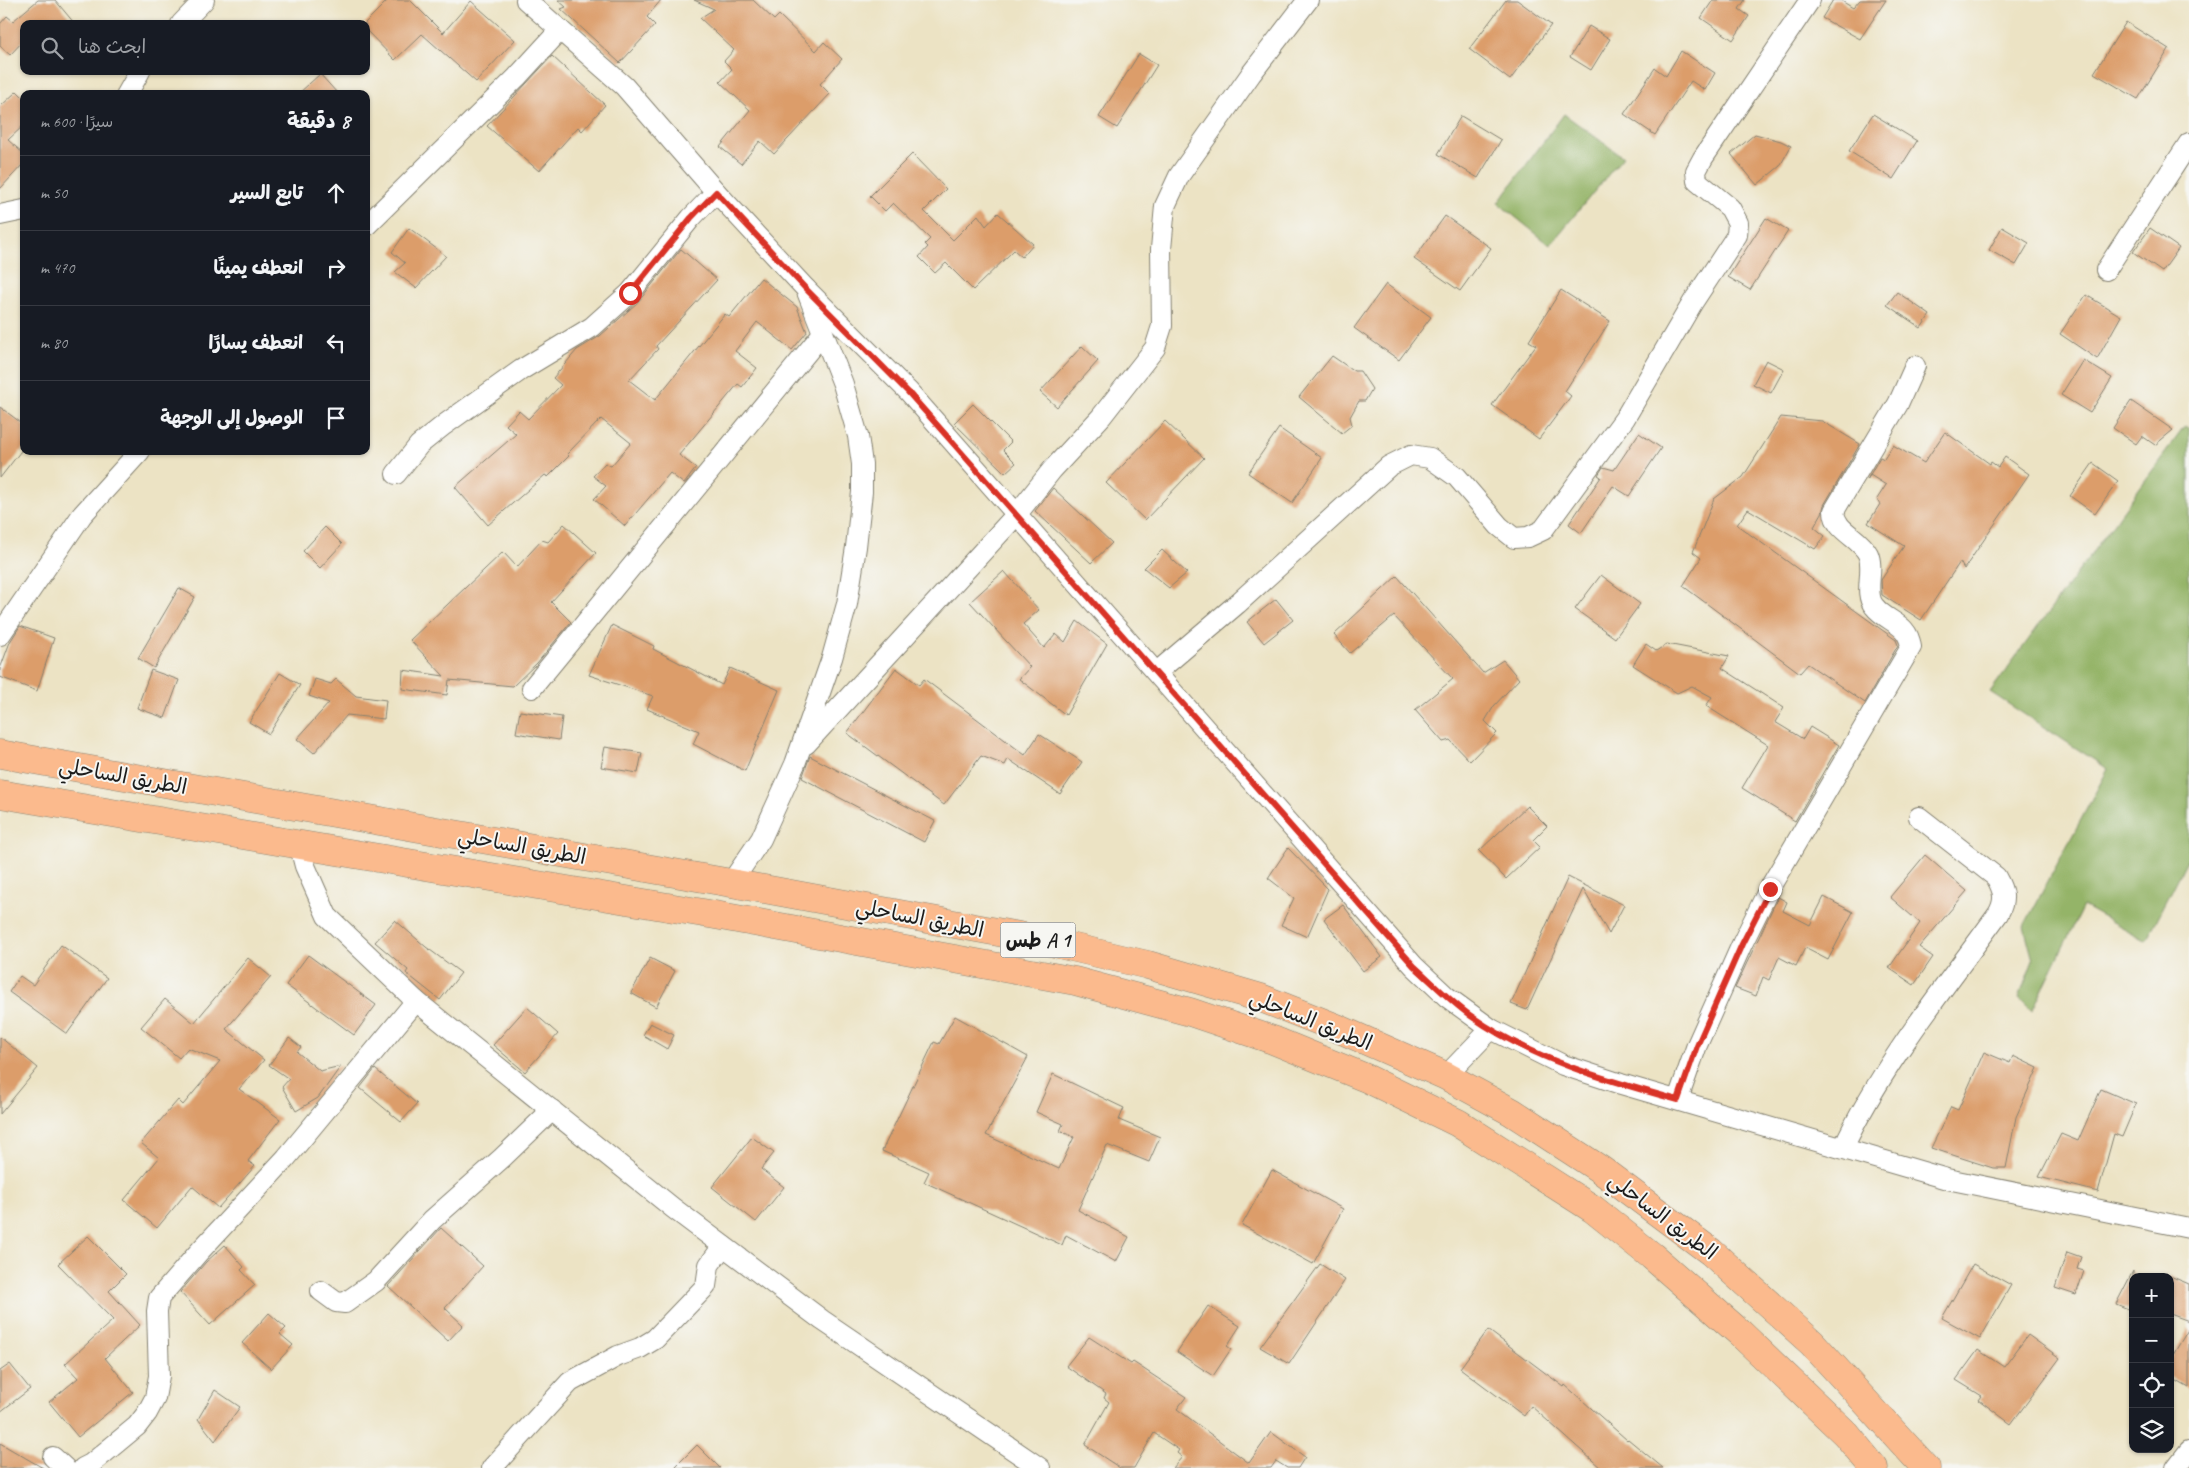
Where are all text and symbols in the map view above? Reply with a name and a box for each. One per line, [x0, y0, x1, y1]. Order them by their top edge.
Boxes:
search box [20, 20, 370, 75]
icon: search [38, 34, 66, 62]
text: ابحث هنا [78, 35, 146, 59]
text: 8 دقيقة [287, 108, 350, 134]
text: سيرًا · 600 m [40, 112, 113, 132]
icon: ahead [322, 179, 350, 207]
text: تابع السير [231, 181, 303, 205]
text: 50 m [40, 183, 67, 203]
icon: right [322, 254, 350, 282]
text: انعطف يمينًا [214, 256, 303, 280]
text: 470 m [40, 258, 74, 278]
route start [619, 282, 642, 305]
icon: left [322, 329, 350, 357]
text: انعطف يسارًا [209, 331, 303, 355]
text: 80 m [40, 333, 67, 353]
icon: arrive [322, 404, 350, 432]
text: الوصول إلى الوجهة [160, 406, 303, 430]
street label: الطريق الساحلي [56, 752, 189, 806]
street label: الطريق الساحلي [455, 822, 588, 876]
route end [1759, 878, 1782, 901]
street label: الطريق الساحلي [853, 893, 986, 949]
road number: طس A 1 [1000, 922, 1076, 958]
street label: الطريق الساحلي [1244, 984, 1376, 1062]
street label: الطريق الساحلي [1600, 1167, 1723, 1270]
map controls [2129, 1273, 2174, 1453]
button: + [2129, 1273, 2174, 1318]
button: − [2129, 1318, 2174, 1363]
button: locate [2129, 1363, 2174, 1408]
button: layers [2129, 1408, 2174, 1453]

